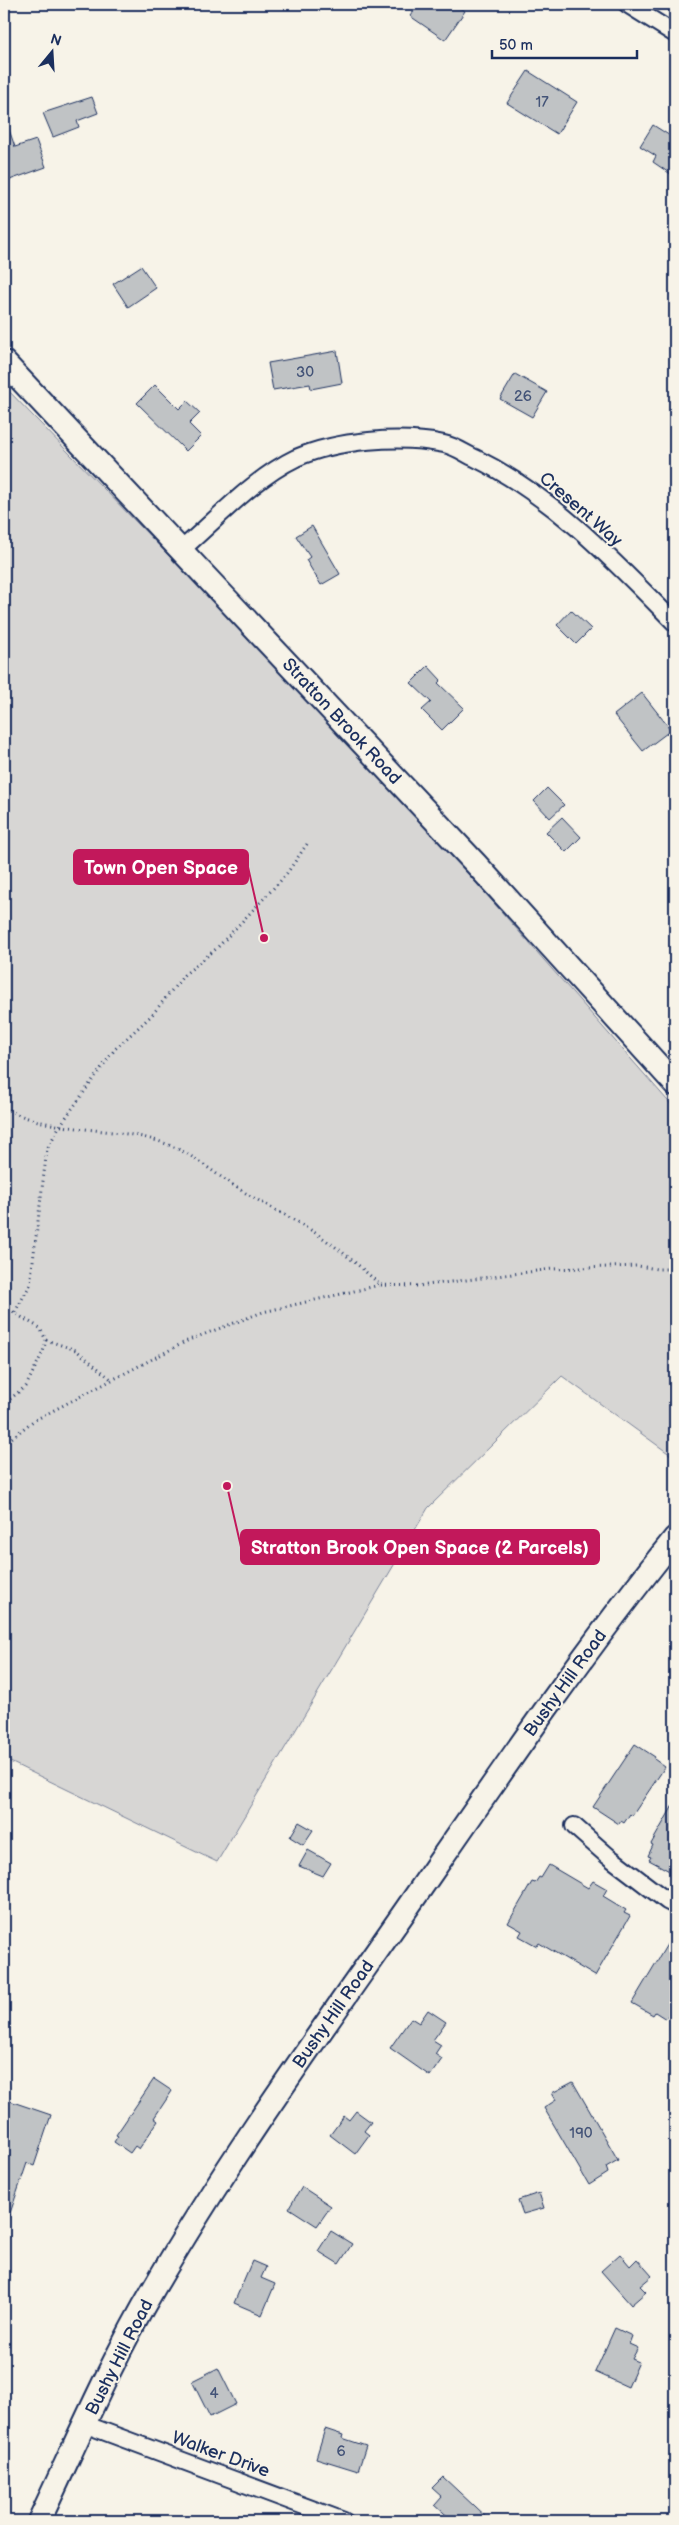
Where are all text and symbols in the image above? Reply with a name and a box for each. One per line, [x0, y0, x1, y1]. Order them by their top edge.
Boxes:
north arrow [28, 28, 78, 78]
scale bar [492, 28, 636, 60]
text: N [48, 30, 63, 50]
text: 50 m [499, 36, 533, 55]
house number: 17 [535, 93, 549, 112]
house number: 30 [296, 363, 314, 382]
house number: 26 [514, 387, 532, 406]
street label: Cresent Way [535, 468, 627, 552]
street label: Stratton Brook Road [278, 654, 405, 789]
callout: Town Open Space [74, 850, 248, 884]
text: Town Open Space [84, 857, 238, 880]
callout: Stratton Brook Open Space (2 Parcels) [241, 1530, 599, 1564]
text: Stratton Brook Open Space (2 Parcels) [251, 1537, 589, 1560]
street label: Bushy Hill Road [520, 1626, 611, 1741]
street label: Bushy Hill Road [288, 1956, 378, 2072]
house number: 190 [569, 2124, 593, 2143]
street label: Bushy Hill Road [81, 2296, 158, 2418]
house number: 4 [209, 2384, 219, 2403]
street label: Walker Drive [169, 2427, 273, 2482]
house number: 6 [336, 2442, 346, 2461]

